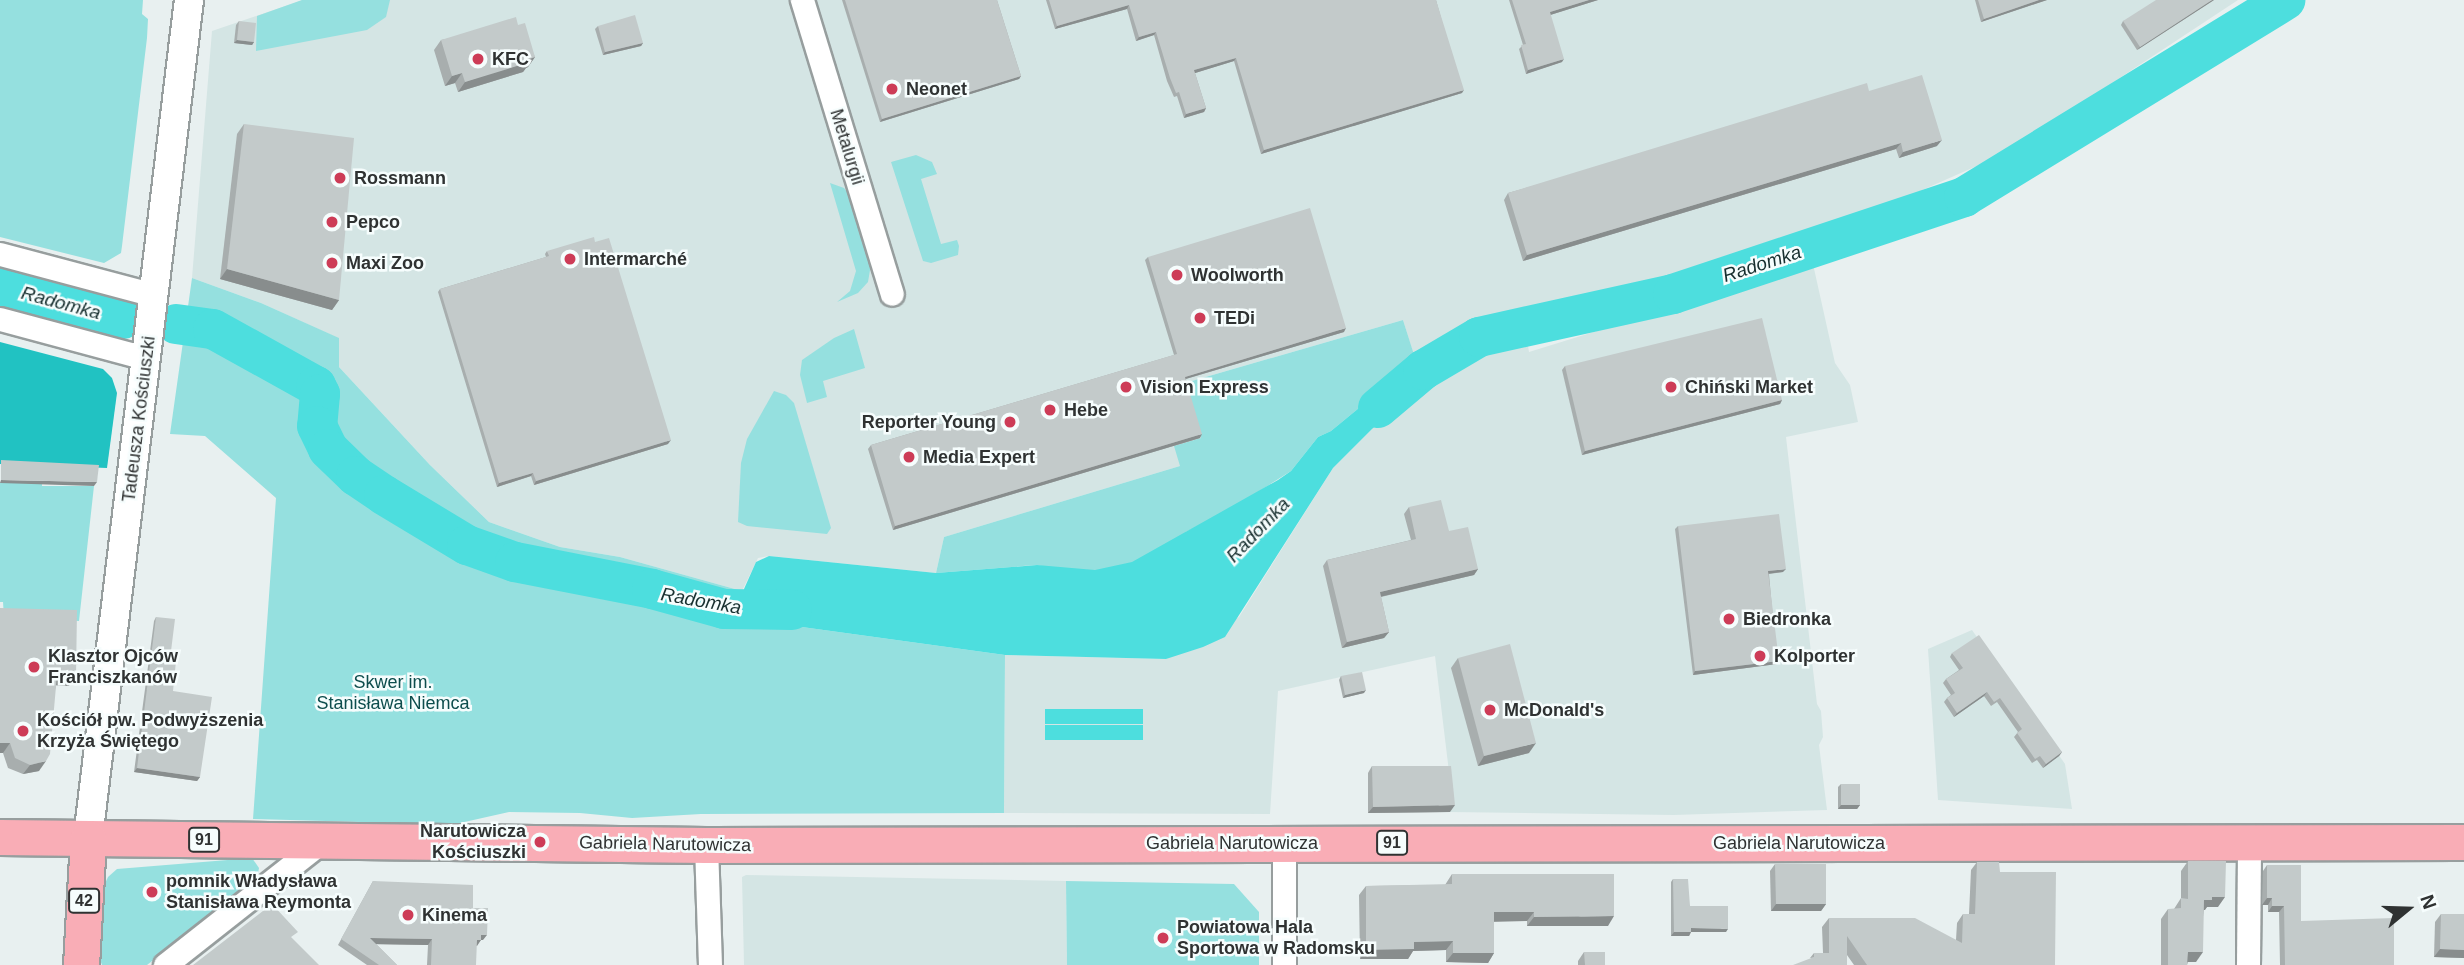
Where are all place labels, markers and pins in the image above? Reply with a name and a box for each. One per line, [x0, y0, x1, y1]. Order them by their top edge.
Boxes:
place label: KFC [492, 48, 529, 70]
marker: KFC [470, 51, 486, 67]
place label: Neonet [906, 78, 967, 100]
marker: Neonet [884, 81, 900, 97]
place label: Rossmann [354, 167, 446, 189]
marker: Rossmann [332, 170, 348, 186]
place label: Pepco [346, 211, 400, 233]
marker: Pepco [324, 214, 340, 230]
place label: Intermarché [584, 248, 687, 270]
marker: Intermarché [562, 251, 578, 267]
place label: Maxi Zoo [346, 252, 424, 274]
marker: Maxi Zoo [324, 255, 340, 271]
place label: Woolworth [1191, 264, 1284, 286]
marker: Woolworth [1169, 267, 1185, 283]
place label: TEDi [1214, 307, 1255, 329]
marker: TEDi [1192, 310, 1208, 326]
place label: Vision Express [1140, 376, 1269, 398]
place label: Chiński Market [1685, 376, 1813, 398]
marker: Vision Express [1118, 379, 1134, 395]
marker: Chiński Market [1663, 379, 1679, 395]
place label: Hebe [1064, 399, 1108, 421]
marker: Hebe [1042, 402, 1058, 418]
place label: Reporter Young [861, 411, 996, 433]
marker: Reporter Young [1002, 414, 1018, 430]
place label: Media Expert [923, 446, 1035, 468]
marker: Media Expert [901, 449, 917, 465]
place label: Biedronka [1743, 608, 1831, 630]
marker: Biedronka [1721, 611, 1737, 627]
place label: Kolporter [1774, 645, 1855, 667]
place label: Klasztor Ojców Franciszkanów [48, 646, 178, 688]
marker: Kolporter [1752, 648, 1768, 664]
marker: Klasztor Ojców Franciszkanów [26, 659, 42, 675]
place label: McDonald's [1504, 699, 1604, 721]
marker: McDonald's [1482, 702, 1498, 718]
place label: Kościół pw. Podwyższenia Krzyża Świętego [37, 710, 263, 752]
marker: Kościół pw. Podwyższenia Krzyża Świętego [15, 723, 31, 739]
place label: Narutowicza Kościuszki [420, 821, 526, 864]
marker: Narutowicza Kościuszki [532, 834, 548, 850]
place label: pomnik Władysława Stanisława Reymonta [166, 871, 351, 914]
marker: pomnik Władysława Stanisława Reymonta [144, 884, 160, 900]
place label: Kinema [422, 904, 487, 926]
marker: Kinema [400, 907, 416, 923]
place label: Powiatowa Hala Sportowa w Radomsku [1177, 917, 1375, 960]
marker: Powiatowa Hala Sportowa w Radomsku [1155, 930, 1171, 946]

